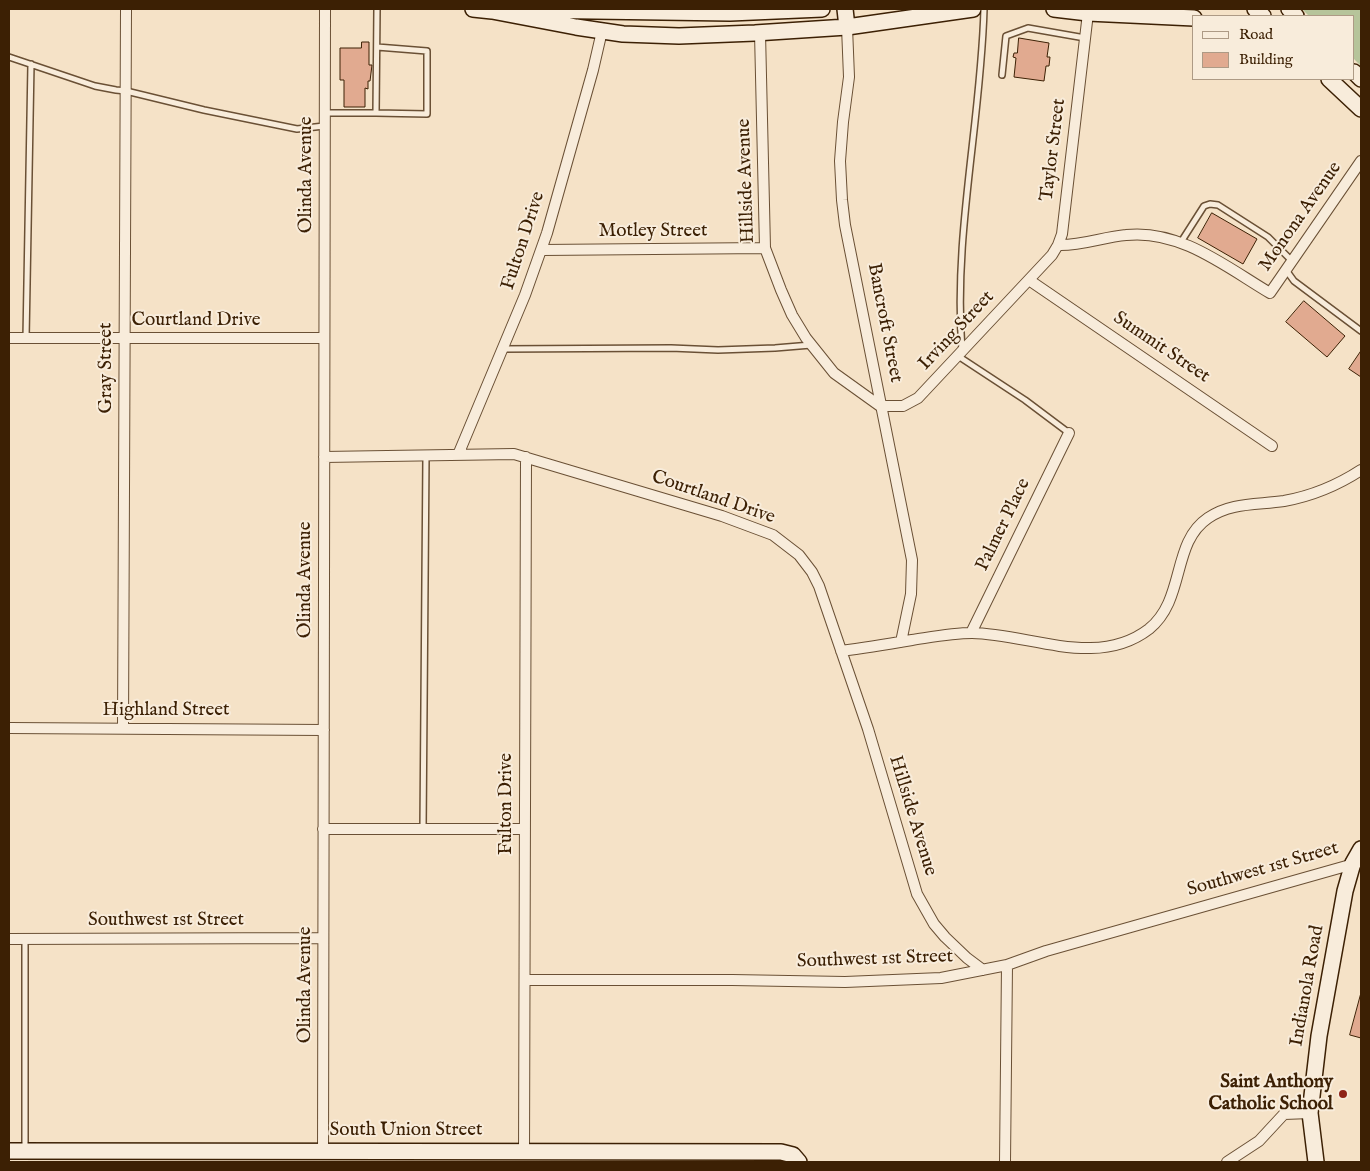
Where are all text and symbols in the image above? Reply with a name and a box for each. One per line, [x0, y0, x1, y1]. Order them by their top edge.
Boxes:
legend [1192, 15, 1355, 80]
text: Road [1239, 25, 1273, 44]
text: Building [1239, 50, 1293, 69]
street label: Taylor Street [1036, 97, 1072, 203]
street label: Olinda Avenue [296, 117, 318, 233]
street label: Hillside Avenue [733, 118, 761, 244]
street label: Monona Avenue [1255, 158, 1347, 276]
street label: Fulton Drive [497, 189, 551, 293]
street label: Motley Street [599, 221, 707, 243]
street label: Bancroft Street [861, 261, 907, 385]
street label: Irving Street [914, 286, 1000, 376]
street label: Summit Street [1108, 307, 1214, 389]
street label: Courtland Drive [131, 310, 261, 332]
street label: Gray Street [96, 323, 118, 413]
street label: Courtland Drive [648, 466, 778, 530]
street label: Palmer Place [972, 475, 1036, 575]
street label: Olinda Avenue [295, 522, 317, 638]
street label: Highland Street [103, 700, 229, 722]
street label: Fulton Drive [496, 753, 518, 855]
street label: Hillside Avenue [883, 753, 941, 879]
street label: Southwest 1st Street [1185, 838, 1341, 902]
street label: Southwest 1st Street [88, 910, 244, 932]
street label: Indianola Road [1286, 924, 1330, 1048]
street label: Olinda Avenue [295, 927, 317, 1043]
street label: Southwest 1st Street [797, 946, 953, 974]
place label: Saint Anthony Catholic School [1208, 1072, 1333, 1116]
marker: Saint Anthony Catholic School [1337, 1088, 1349, 1100]
street label: South Union Street [330, 1120, 482, 1142]

